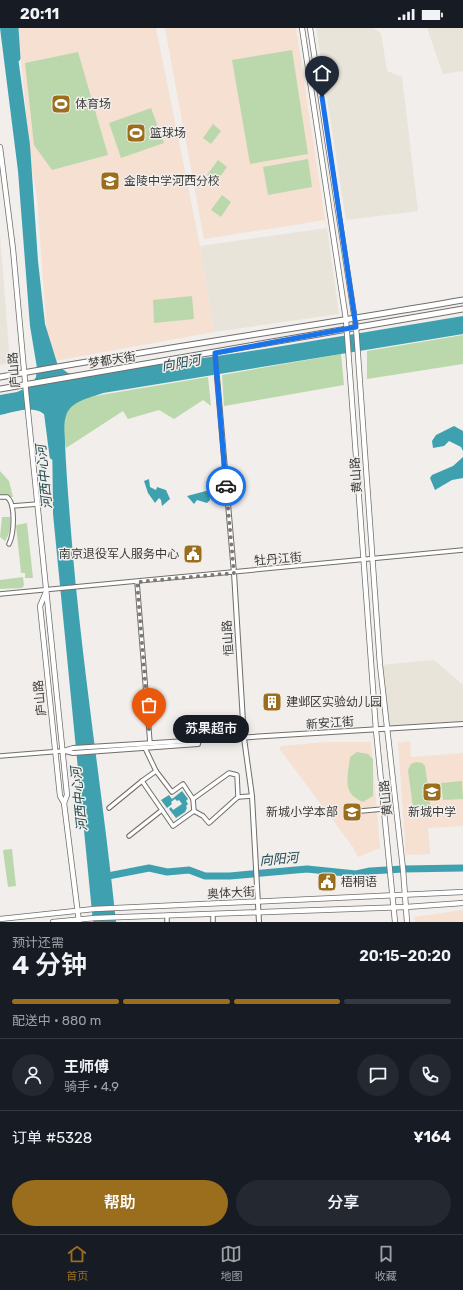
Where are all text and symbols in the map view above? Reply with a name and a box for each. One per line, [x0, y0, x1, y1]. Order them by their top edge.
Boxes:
text: 20:11 [20, 5, 59, 23]
pin [305, 56, 339, 97]
icon: home [311, 62, 333, 84]
sports icon: 体育场 [50, 93, 72, 115]
place label: 体育场 [75, 97, 111, 111]
sports icon: 篮球场 [125, 122, 147, 144]
place label: 篮球场 [150, 126, 186, 140]
school or university icon: 金陵中学河西分校 [99, 170, 121, 192]
place label: 金陵中学河西分校 [124, 174, 220, 188]
street label: 梦都大街 [87, 349, 137, 371]
street label: 庐山路 [5, 351, 23, 389]
water label: 向阳河 [160, 352, 204, 374]
water label: 河西中心河 [33, 441, 55, 510]
street label: 黄山路 [348, 457, 364, 493]
courier [206, 466, 246, 506]
icon: car [215, 475, 237, 497]
public building icon: 南京退役军人服务中心 [182, 543, 204, 565]
place label: 南京退役军人服务中心 [59, 547, 179, 561]
street label: 牡丹江街 [253, 550, 303, 568]
street label: 恒山路 [220, 620, 236, 656]
street label: 庐山路 [31, 679, 49, 717]
pin [132, 688, 166, 729]
building icon: 建邺区实验幼儿园 [261, 691, 283, 713]
icon: bag [138, 694, 160, 716]
place label: 建邺区实验幼儿园 [286, 695, 382, 709]
street label: 新安江街 [306, 714, 354, 732]
callout: 苏果超市 [173, 715, 249, 743]
text: 苏果超市 [185, 721, 237, 736]
water label: 河西中心河 [68, 763, 90, 832]
street label: 黄山路 [377, 779, 395, 817]
school or university icon: 新城中学 [421, 781, 443, 803]
school or university icon: 新城小学本部 [341, 801, 363, 823]
place label: 新城小学本部 [266, 805, 338, 819]
place label: 新城中学 [408, 805, 456, 819]
water label: 向阳河 [259, 850, 302, 868]
public building icon: 梧桐语 [316, 871, 338, 893]
place label: 梧桐语 [341, 875, 377, 889]
street label: 奥体大街 [207, 885, 255, 901]
text: 预计还需 [12, 935, 64, 950]
text: 20:15–20:20 [359, 947, 451, 965]
text: 4 分钟 [12, 950, 87, 981]
text: 配送中 · 880 m [12, 1013, 101, 1028]
button: person [12, 1054, 54, 1096]
button: chat [357, 1054, 399, 1096]
button: phone [409, 1054, 451, 1096]
text: 王师傅 [64, 1058, 109, 1076]
text: 骑手 · 4.9 [64, 1079, 119, 1094]
text: ¥164 [413, 1128, 451, 1146]
text: 订单 #5328 [12, 1129, 92, 1147]
button: 帮助 [12, 1180, 228, 1226]
button: 分享 [236, 1180, 451, 1226]
tab: 首页 [66, 1243, 88, 1283]
tab: 地图 [220, 1243, 242, 1283]
tab: 收藏 [375, 1243, 397, 1283]

